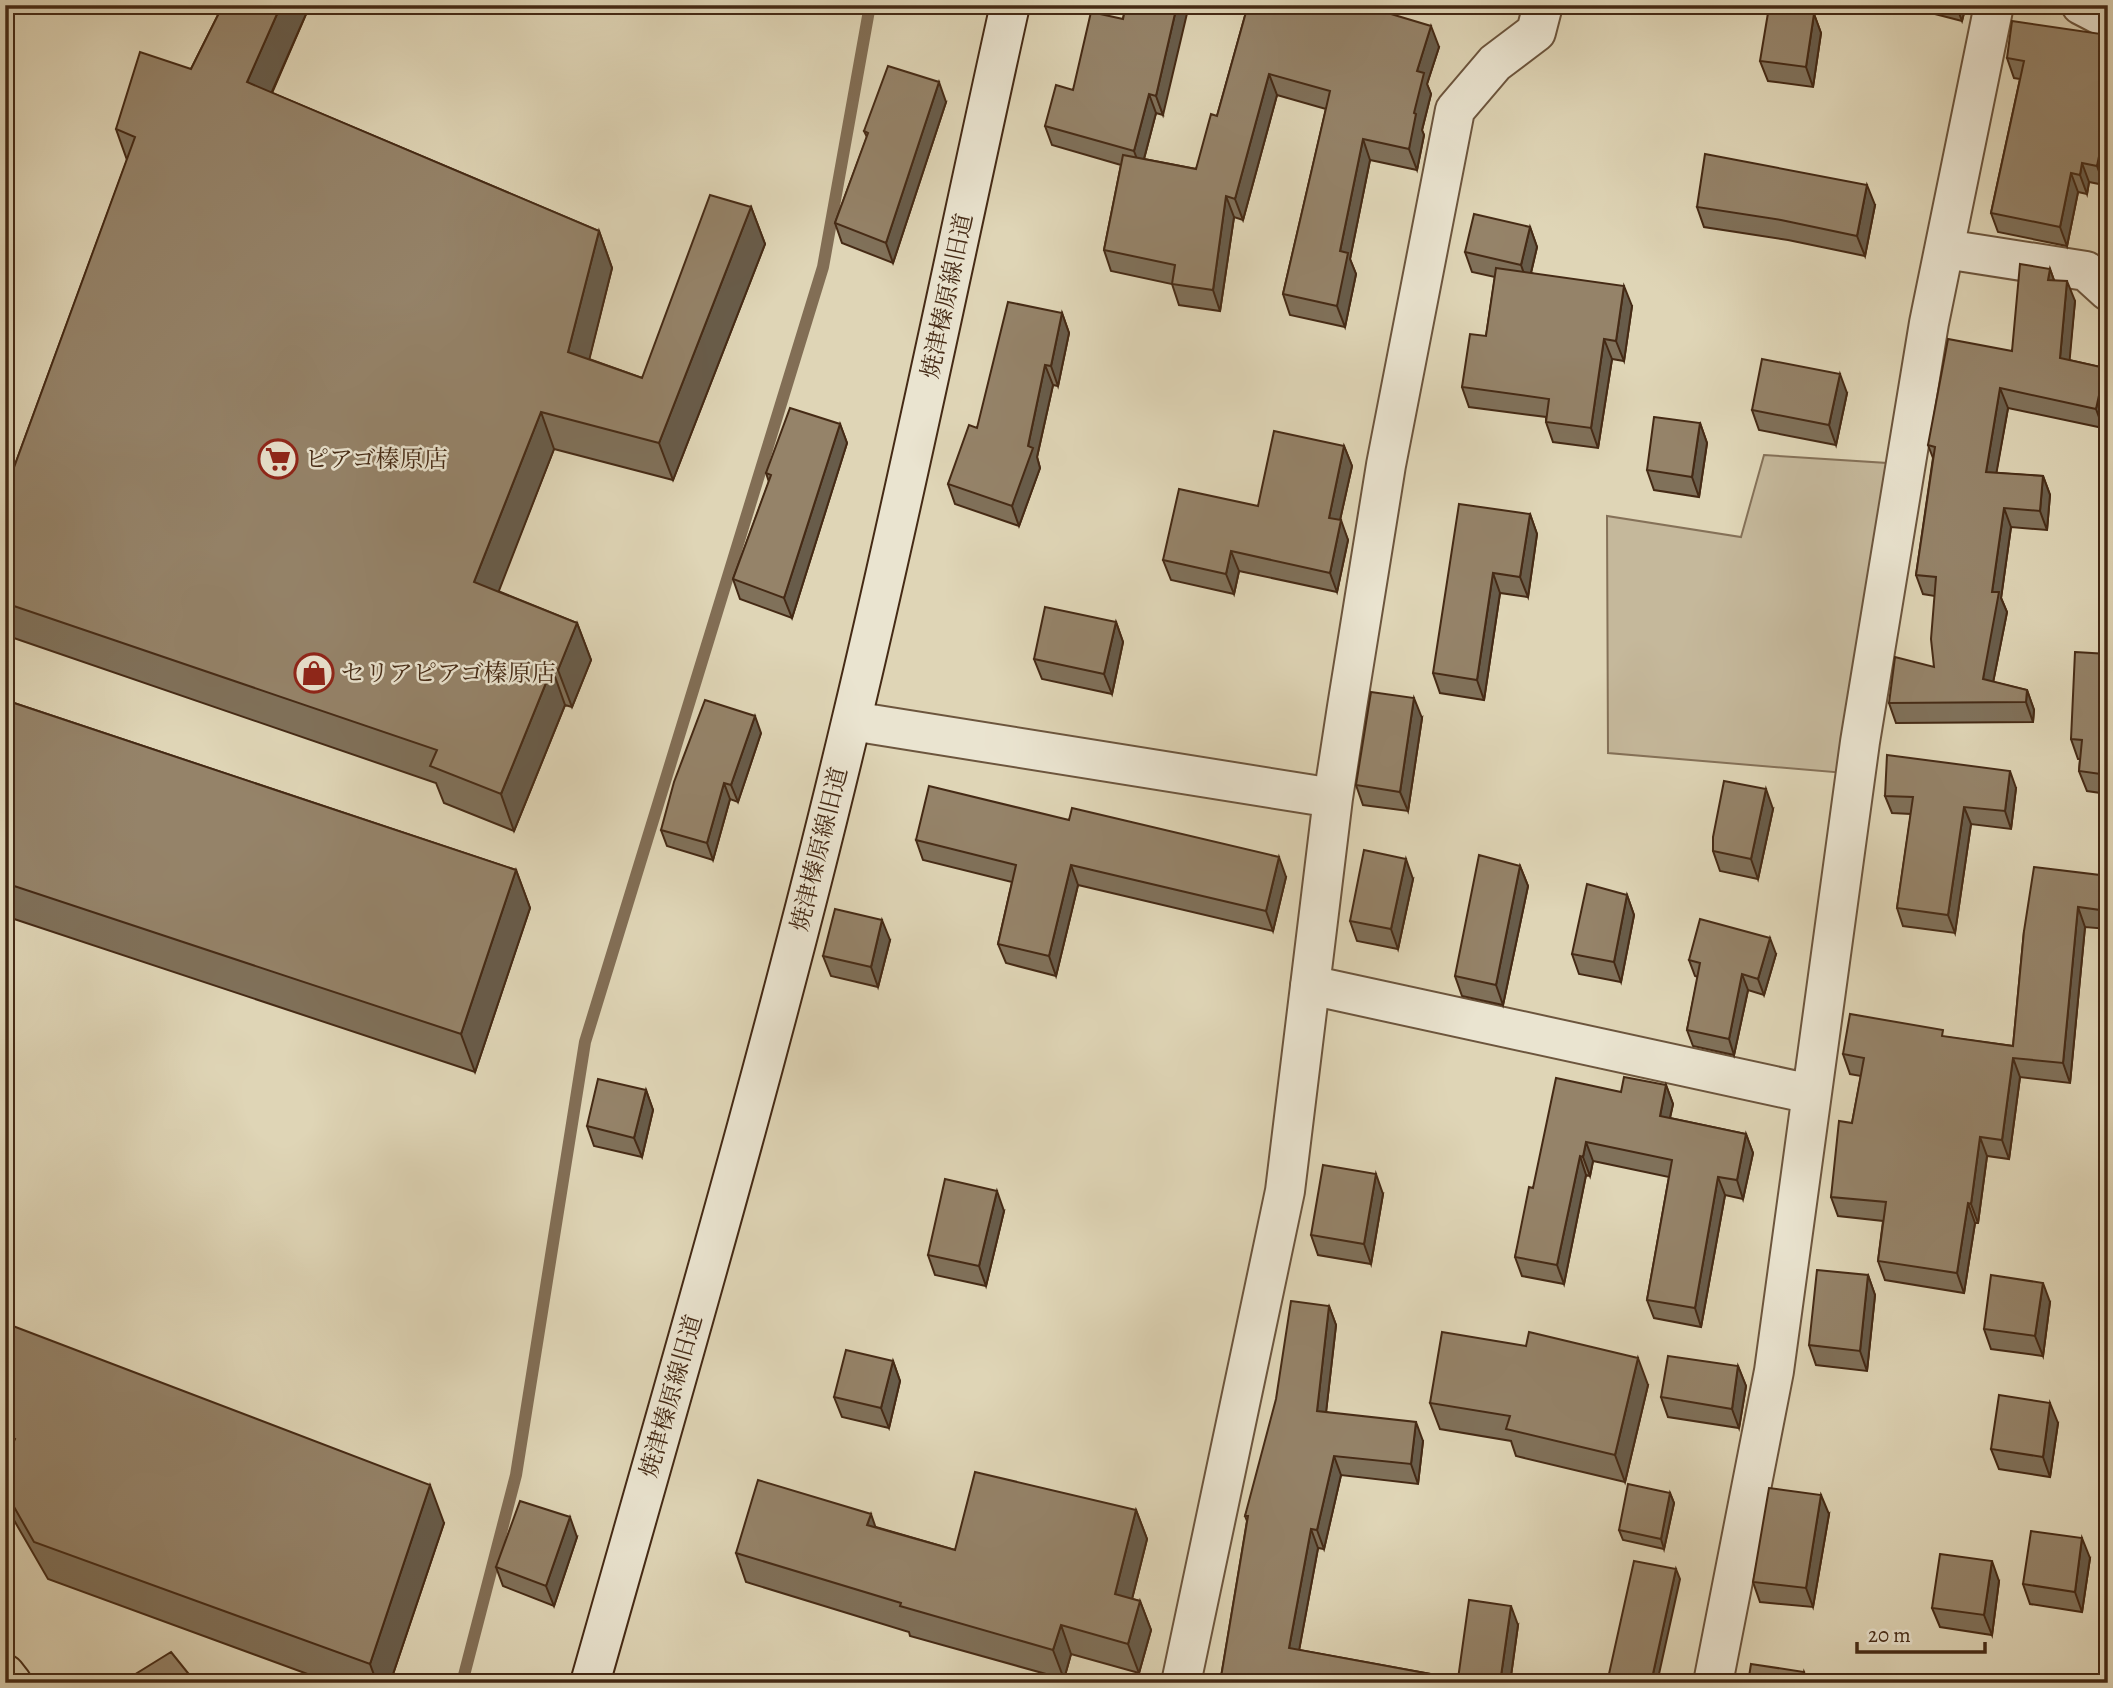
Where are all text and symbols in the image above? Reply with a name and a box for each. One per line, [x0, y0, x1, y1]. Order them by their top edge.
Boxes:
street label: 焼津榛原線旧道 [914, 211, 980, 381]
supermarket icon: ピアゴ榛原店 [257, 438, 299, 480]
place label: ピアゴ榛原店 [305, 443, 448, 475]
shop icon: セリアピアゴ榛原店 [293, 652, 335, 694]
place label: セリアピアゴ榛原店 [341, 657, 556, 689]
street label: 焼津榛原線旧道 [783, 764, 855, 934]
street label: 焼津榛原線旧道 [632, 1311, 710, 1481]
scale bar [1857, 1611, 1985, 1655]
text: 20 m [1868, 1621, 1911, 1649]

